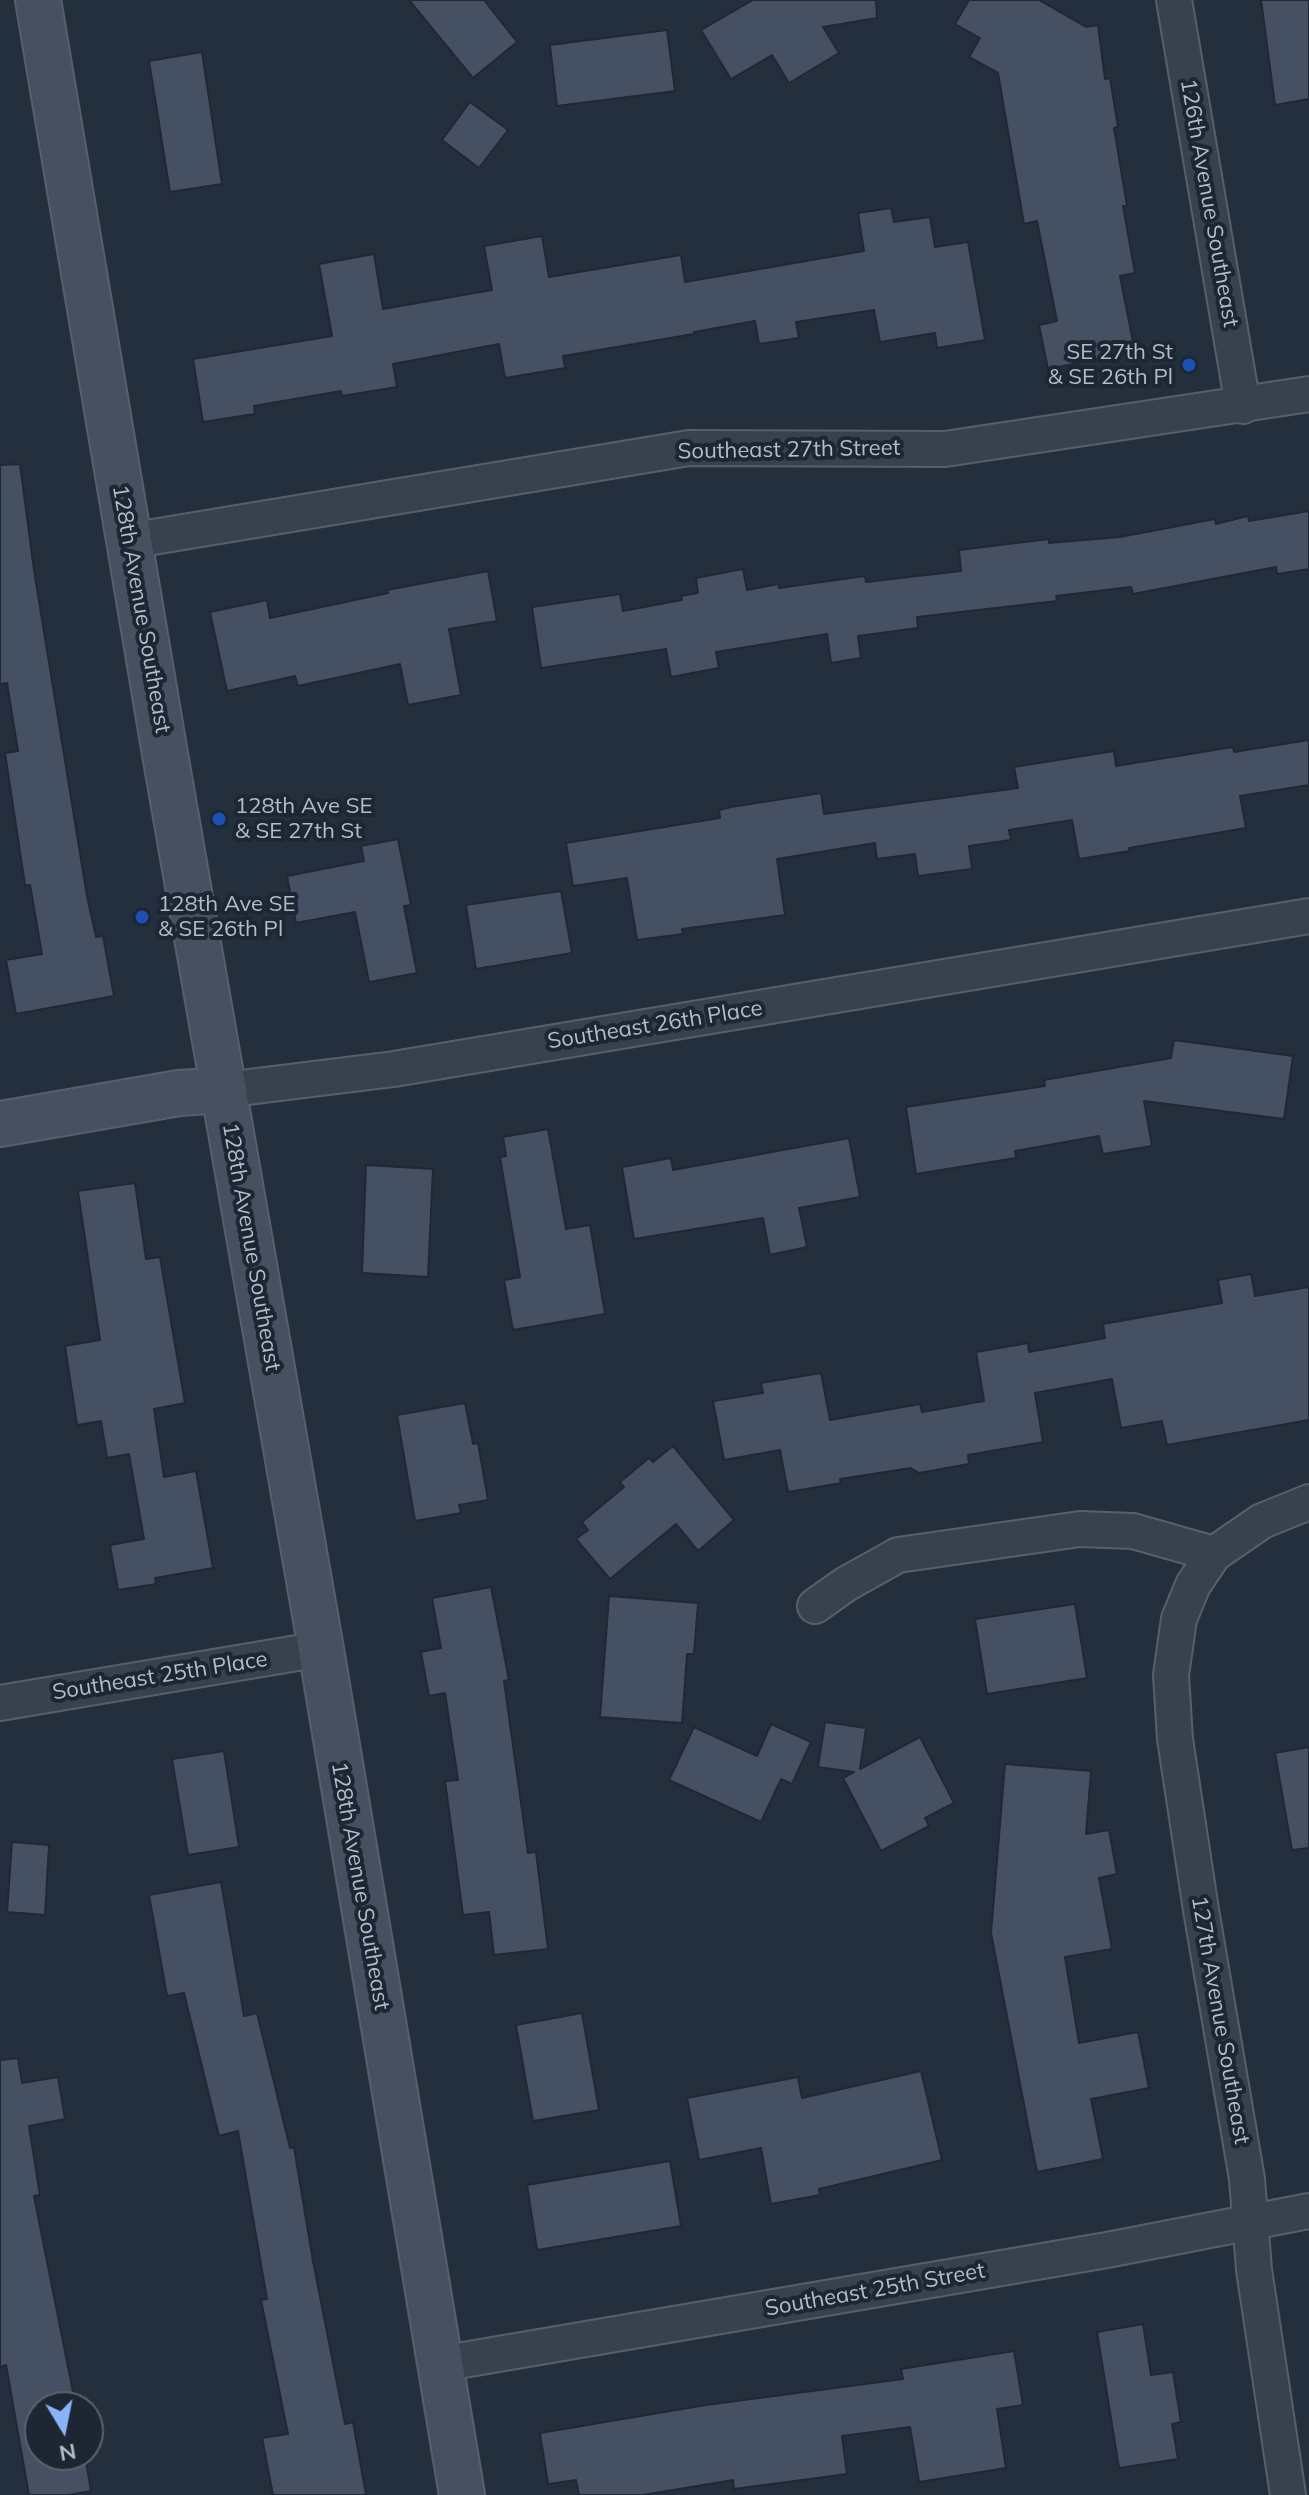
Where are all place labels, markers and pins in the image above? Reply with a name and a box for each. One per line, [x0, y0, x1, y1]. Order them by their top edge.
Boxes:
place label: SE 27th St & SE 26th Pl [1048, 339, 1173, 390]
marker: SE 27th St & SE 26th Pl [1180, 356, 1198, 374]
place label: 128th Ave SE & SE 27th St [235, 793, 372, 844]
marker: 128th Ave SE & SE 27th St [210, 810, 228, 828]
place label: 128th Ave SE & SE 26th Pl [158, 891, 295, 942]
marker: 128th Ave SE & SE 26th Pl [133, 908, 151, 926]

